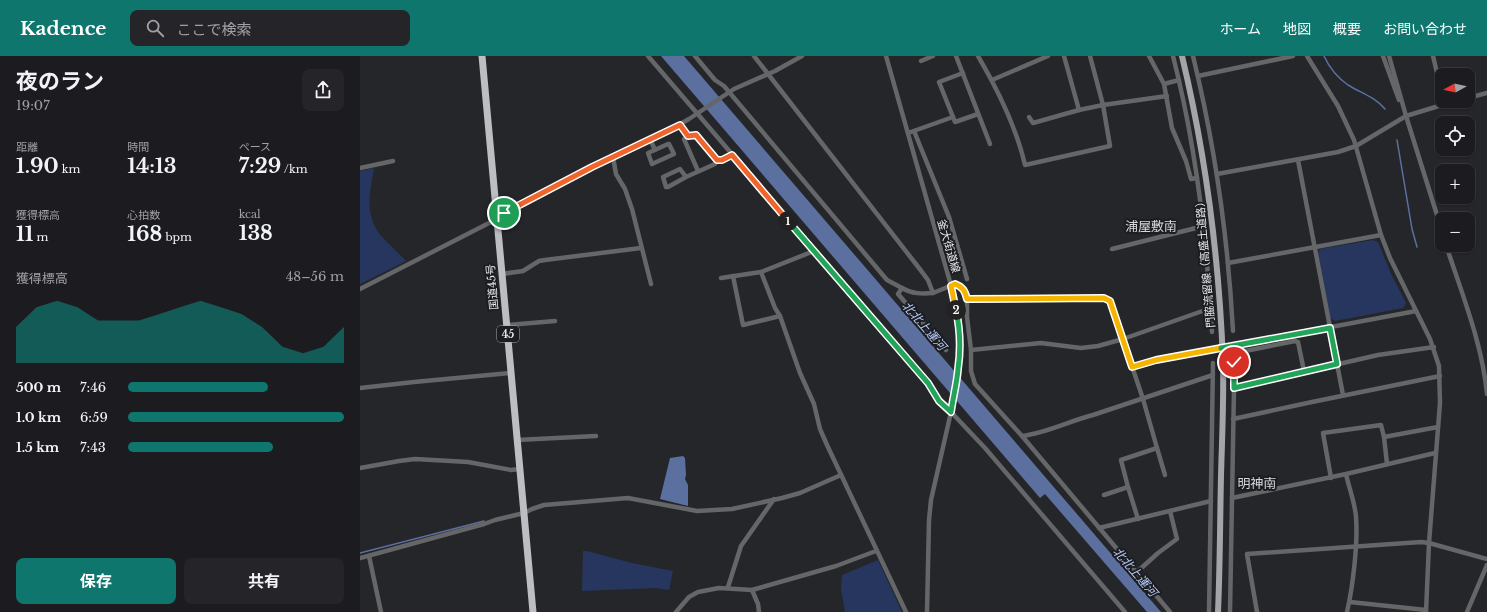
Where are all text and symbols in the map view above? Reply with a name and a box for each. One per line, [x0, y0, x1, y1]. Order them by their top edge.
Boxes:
search box [130, 10, 410, 46]
text: Kadence [20, 17, 106, 40]
icon: search [144, 17, 166, 39]
text: ここで検索 [176, 20, 252, 39]
text: ホーム [1219, 20, 1261, 38]
text: 地図 [1283, 20, 1311, 38]
text: 概要 [1333, 20, 1361, 38]
text: お問い合わせ [1383, 20, 1467, 38]
text: 夜のラン [16, 68, 104, 95]
north arrow [1435, 68, 1475, 108]
map controls [1435, 68, 1475, 252]
button: share [302, 69, 344, 111]
text: 19:07 [16, 97, 50, 114]
button: locate [1435, 116, 1475, 156]
text: 距離 [16, 140, 38, 154]
text: 時間 [127, 140, 149, 154]
text: ペース [239, 140, 271, 154]
text: 1.90 [16, 154, 59, 178]
text: 14:13 [127, 154, 176, 178]
text: 7:29 [239, 154, 281, 178]
text: km [59, 162, 80, 176]
text: /km [281, 162, 308, 176]
button: + [1435, 164, 1475, 204]
pin [487, 196, 521, 230]
street label: 門脇流留線（高盛土道路） [1192, 196, 1218, 328]
icon: arrive [493, 202, 515, 224]
text: kcal [239, 207, 261, 221]
text: 獲得標高 [16, 208, 60, 222]
text: 心拍数 [127, 208, 160, 222]
pin: 1 [778, 211, 798, 231]
button: − [1435, 212, 1475, 252]
text: 1 [786, 214, 790, 228]
street label: 釜大街道線 [935, 218, 963, 274]
district label: 浦屋敷南 [1125, 218, 1177, 235]
text: 138 [239, 221, 273, 245]
text: 11 [16, 222, 33, 246]
text: 168 [127, 222, 162, 246]
text: m [33, 230, 48, 244]
text: bpm [162, 230, 192, 244]
street label: 国道45号 [483, 264, 501, 310]
text: 48–56 m [286, 268, 344, 285]
text: 獲得標高 [16, 270, 68, 287]
water label: 北北上運河 [899, 298, 951, 355]
pin: 2 [946, 300, 966, 320]
text: 2 [952, 303, 960, 317]
road number: 45 [497, 326, 519, 342]
pin [1217, 345, 1251, 379]
icon: check [1223, 351, 1245, 373]
text: 500 m [16, 379, 61, 396]
text: 7:46 [80, 379, 106, 396]
text: 1.0 km [16, 409, 61, 426]
text: 6:59 [80, 409, 108, 426]
text: 1.5 km [16, 439, 59, 456]
text: 7:43 [80, 439, 106, 456]
district label: 明神南 [1237, 475, 1277, 492]
water label: 北北上運河 [1110, 544, 1162, 601]
button: 保存 [16, 558, 176, 604]
button: 共有 [184, 558, 344, 604]

